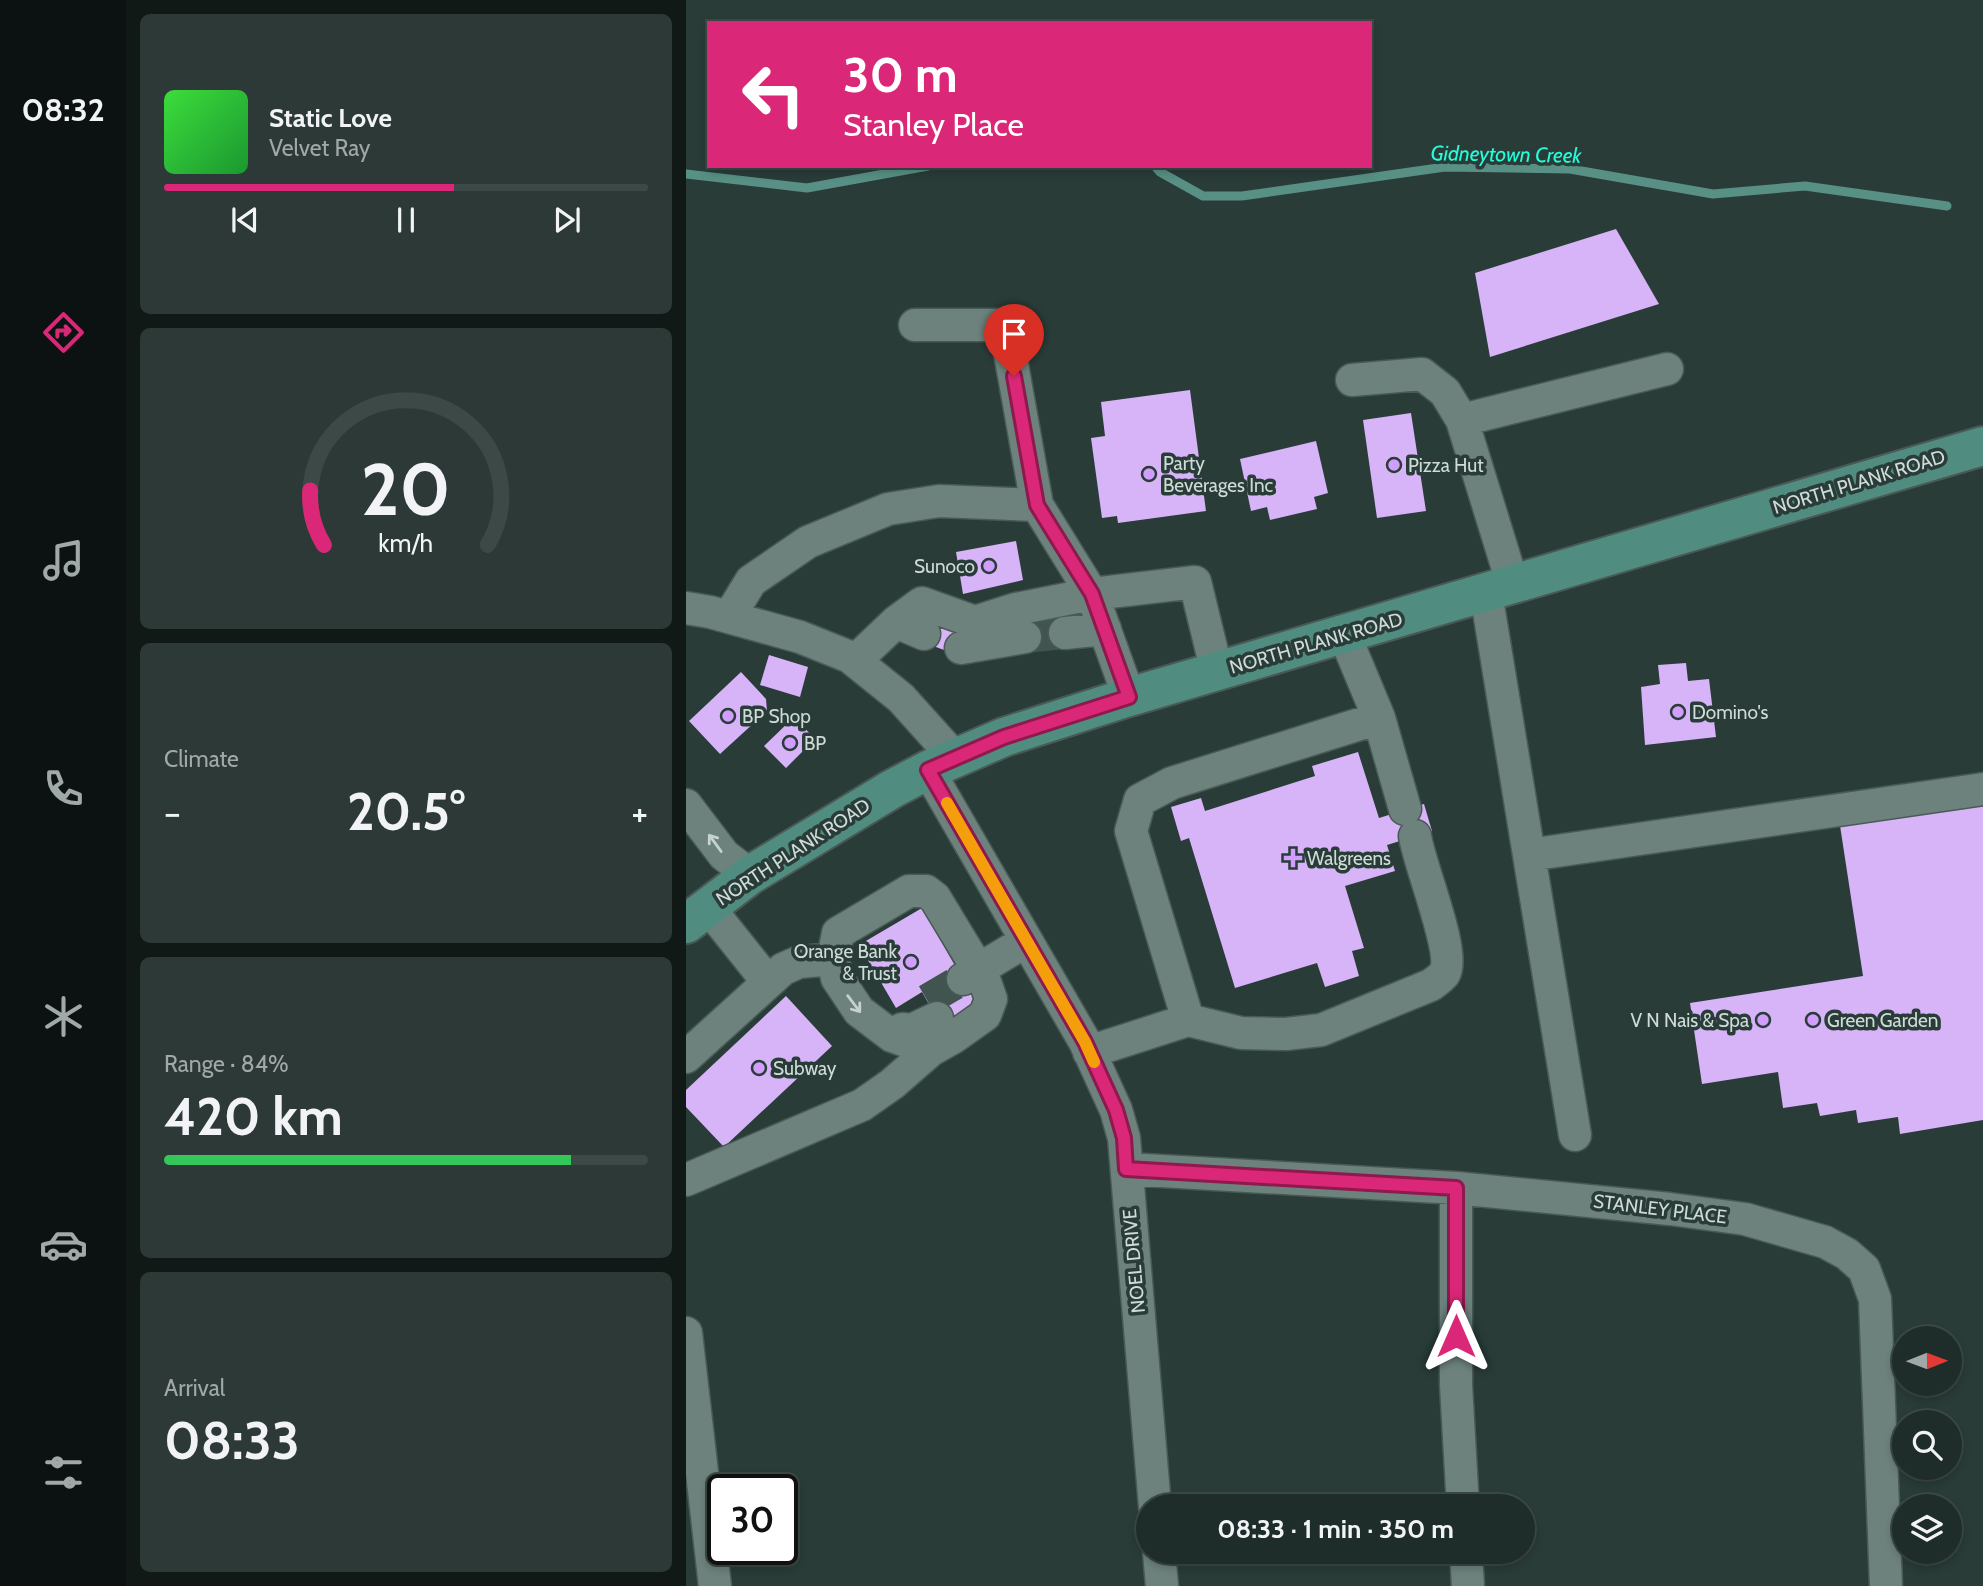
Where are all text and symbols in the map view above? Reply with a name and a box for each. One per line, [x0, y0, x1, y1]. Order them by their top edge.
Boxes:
text: 30 m [843, 45, 958, 104]
icon: left [728, 49, 819, 140]
text: 08:32 [21, 90, 105, 129]
text: Static Love [269, 102, 392, 134]
text: Stanley Place [843, 105, 1024, 144]
text: Velvet Ray [269, 134, 370, 162]
water label: Gidneytown Creek [1430, 140, 1583, 168]
icon: previous [226, 201, 264, 239]
icon: pause [387, 201, 425, 239]
icon: next [548, 201, 586, 239]
pin [984, 304, 1044, 376]
icon: directions [39, 308, 88, 357]
icon: arrive [995, 315, 1033, 353]
text: 20 [361, 445, 451, 533]
street label: NORTH PLANK ROAD [1770, 445, 1948, 519]
place label: Party Beverages Inc [1163, 452, 1274, 497]
place label: Pizza Hut [1408, 454, 1484, 477]
marker: Pizza Hut [1386, 457, 1402, 473]
marker: Party Beverages Inc [1141, 466, 1157, 482]
text: km/h [379, 527, 433, 557]
icon: music [39, 536, 88, 585]
place label: Sunoco [914, 555, 975, 578]
marker: Sunoco [981, 558, 997, 574]
street label: NORTH PLANK ROAD [1227, 607, 1405, 679]
place label: Domino's [1692, 701, 1769, 724]
marker: Domino's [1670, 704, 1686, 720]
place label: BP Shop [742, 705, 811, 728]
marker: BP Shop [720, 708, 736, 724]
place label: BP [804, 732, 826, 755]
marker: BP [782, 735, 798, 751]
text: Climate [164, 745, 239, 773]
icon: phone [39, 764, 88, 813]
text: 20.5° [347, 780, 465, 843]
text: − [164, 789, 181, 836]
text: + [631, 789, 648, 836]
street label: NORTH PLANK ROAD [712, 794, 874, 910]
one-way arrow [707, 834, 722, 853]
place label: Walgreens [1307, 847, 1391, 870]
marker: Walgreens [1285, 850, 1301, 866]
place label: Orange Bank & Trust [794, 940, 898, 985]
marker: Orange Bank & Trust [903, 954, 919, 970]
icon: climate [39, 992, 88, 1041]
one-way arrow [847, 994, 862, 1012]
place label: V N Nais & Spa [1630, 1009, 1749, 1032]
place label: Green Garden [1827, 1009, 1938, 1032]
marker: V N Nais & Spa [1755, 1012, 1771, 1028]
marker: Green Garden [1805, 1012, 1821, 1028]
text: Range · 84% [164, 1050, 289, 1078]
place label: Subway [773, 1057, 837, 1080]
marker: Subway [751, 1060, 767, 1076]
text: 420 km [164, 1085, 343, 1148]
street label: STANLEY PLACE [1592, 1189, 1728, 1229]
street label: NOEL DRIVE [1118, 1208, 1150, 1314]
icon: car [39, 1220, 88, 1269]
position arrow [1419, 1299, 1493, 1373]
north arrow [1892, 1326, 1962, 1396]
map controls [1892, 1326, 1962, 1564]
text: Arrival [164, 1374, 225, 1402]
text: 08:33 [164, 1409, 300, 1472]
button: search [1892, 1410, 1962, 1480]
icon: filters [39, 1448, 88, 1497]
speed limit sign: 30 [707, 1474, 798, 1565]
button: layers [1892, 1494, 1962, 1564]
text: 08:33 · 1 min · 350 m [1217, 1513, 1454, 1545]

